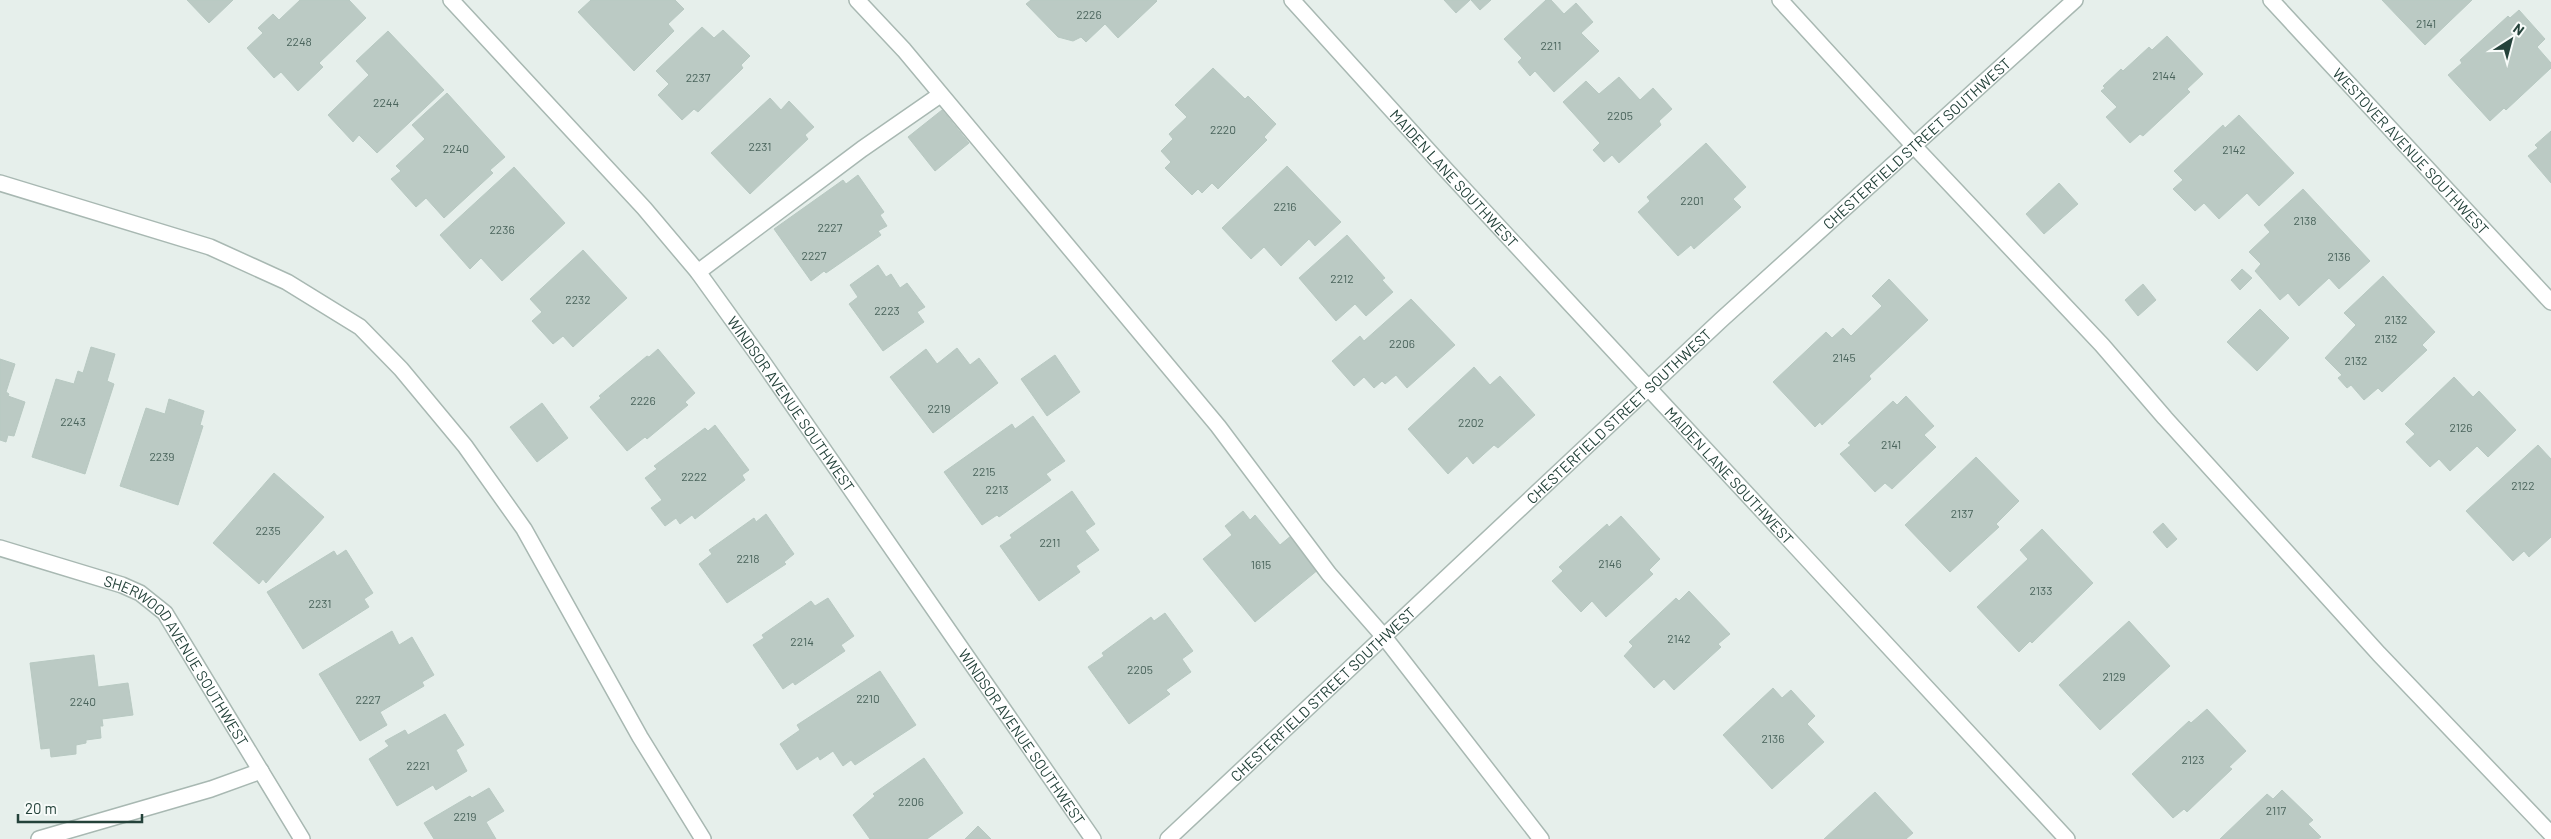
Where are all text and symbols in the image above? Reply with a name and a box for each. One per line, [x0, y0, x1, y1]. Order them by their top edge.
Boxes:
house number: 2226 [1076, 7, 1102, 21]
north arrow [2486, 15, 2536, 65]
house number: 2141 [2416, 16, 2436, 30]
text: N [2510, 19, 2528, 39]
house number: 2248 [286, 34, 312, 48]
house number: 2211 [1540, 38, 1562, 52]
street label: CHESTERFIELD STREET SOUTHWEST [1819, 54, 2014, 233]
street label: WESTOVER AVENUE SOUTHWEST [2329, 64, 2493, 238]
house number: 2144 [2152, 68, 2176, 82]
house number: 2237 [686, 70, 711, 84]
house number: 2244 [373, 95, 399, 109]
street label: MAIDEN LANE SOUTHWEST [1386, 106, 1522, 251]
house number: 2205 [1607, 108, 1633, 122]
house number: 2220 [1210, 122, 1236, 136]
house number: 2231 [748, 139, 772, 153]
house number: 2240 [443, 141, 469, 155]
house number: 2142 [2222, 142, 2246, 156]
house number: 2201 [1680, 193, 1704, 207]
house number: 2216 [1273, 199, 1297, 213]
house number: 2138 [2294, 213, 2316, 227]
house number: 2227 [818, 220, 843, 234]
house number: 2236 [489, 222, 515, 236]
house number: 2227 [802, 248, 827, 262]
house number: 2136 [2328, 249, 2350, 263]
house number: 2212 [1330, 271, 1354, 285]
house number: 2232 [565, 292, 591, 306]
house number: 2223 [874, 303, 900, 317]
house number: 2132 [2384, 312, 2408, 326]
street label: WINDSOR AVENUE SOUTHWEST [724, 313, 859, 495]
street label: CHESTERFIELD STREET SOUTHWEST [1523, 325, 1715, 507]
house number: 2132 [2374, 331, 2398, 345]
house number: 2206 [1389, 336, 1415, 350]
house number: 2145 [1832, 350, 1856, 364]
house number: 2132 [2344, 353, 2368, 367]
house number: 2226 [630, 393, 656, 407]
house number: 2219 [927, 401, 951, 415]
street label: MAIDEN LANE SOUTHWEST [1661, 403, 1798, 548]
house number: 2243 [60, 414, 86, 428]
house number: 2202 [1458, 415, 1484, 429]
house number: 2126 [2449, 420, 2473, 434]
house number: 2141 [1881, 437, 1901, 451]
house number: 2239 [149, 449, 175, 463]
house number: 2215 [972, 464, 996, 478]
house number: 2222 [681, 469, 707, 483]
house number: 2122 [2511, 478, 2535, 492]
house number: 2213 [985, 482, 1009, 496]
house number: 2137 [1951, 506, 1973, 520]
house number: 2235 [255, 523, 281, 537]
house number: 2211 [1039, 535, 1061, 549]
house number: 2218 [736, 551, 760, 565]
house number: 2146 [1598, 556, 1622, 570]
house number: 1615 [1251, 557, 1271, 571]
street label: SHERWOOD AVENUE SOUTHWEST [102, 571, 252, 749]
house number: 2133 [2030, 583, 2052, 597]
house number: 2231 [308, 596, 332, 610]
street label: CHESTERFIELD STREET SOUTHWEST [1226, 603, 1419, 785]
house number: 2142 [1667, 631, 1691, 645]
house number: 2214 [790, 634, 814, 648]
street label: WINDSOR AVENUE SOUTHWEST [955, 645, 1089, 828]
house number: 2205 [1127, 662, 1153, 676]
house number: 2129 [2102, 669, 2126, 683]
house number: 2210 [856, 691, 880, 705]
house number: 2227 [356, 692, 381, 706]
house number: 2240 [70, 694, 96, 708]
house number: 2136 [1762, 731, 1784, 745]
house number: 2123 [2181, 752, 2205, 766]
house number: 2221 [406, 758, 430, 772]
scale bar [18, 792, 141, 824]
house number: 2206 [898, 794, 924, 808]
text: 20 m [25, 799, 57, 817]
house number: 2117 [2266, 803, 2287, 817]
house number: 2219 [453, 809, 477, 823]

